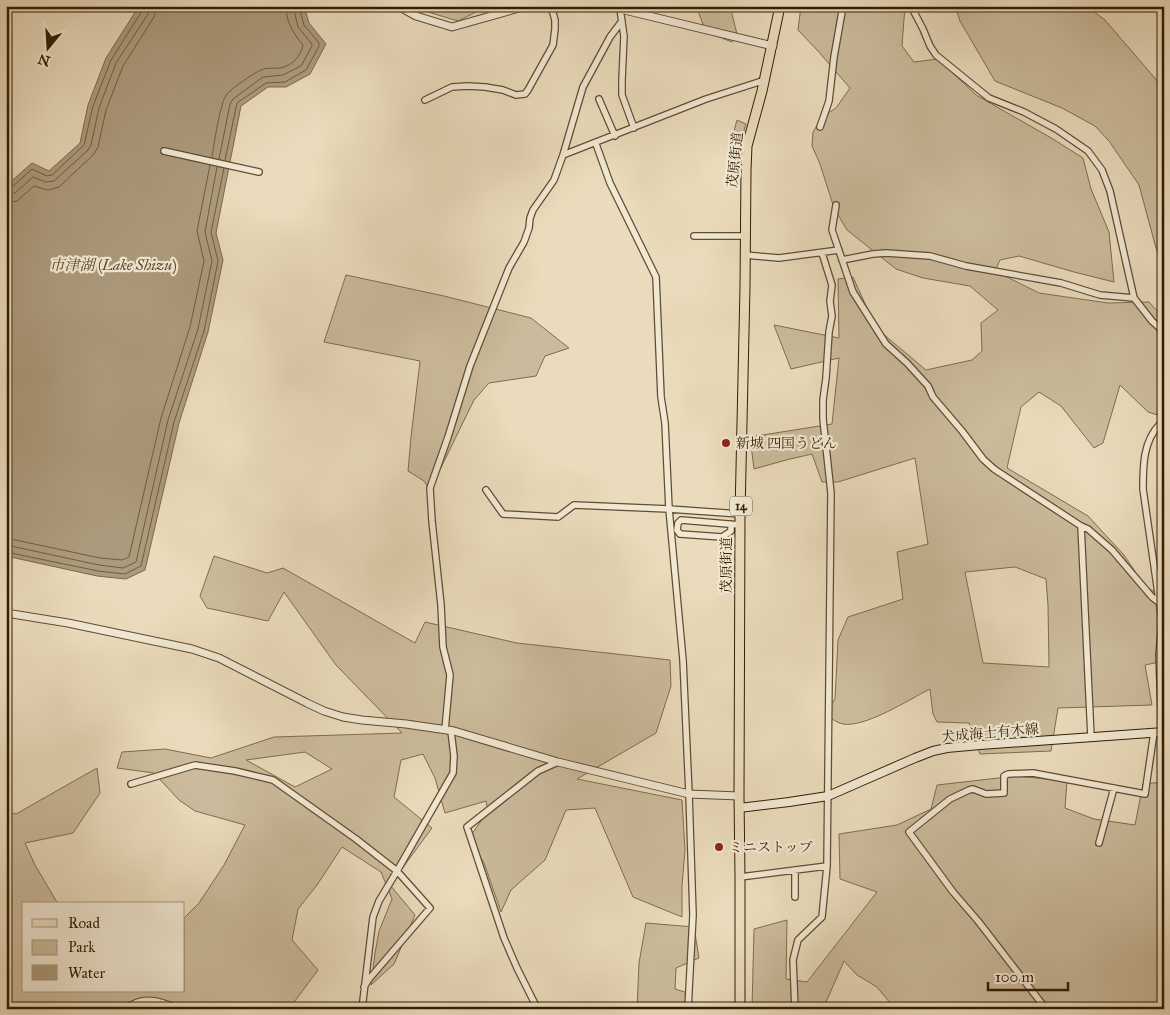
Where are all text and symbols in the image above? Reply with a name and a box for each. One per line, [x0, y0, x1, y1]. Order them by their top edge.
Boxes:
north arrow [22, 22, 72, 72]
text: N [36, 50, 52, 70]
street label: 茂原街道 [724, 131, 746, 189]
water label: 市津湖 (Lake Shizu) [50, 256, 176, 275]
place label: 新城 四国うどん [736, 435, 837, 452]
marker: 新城 四国うどん [720, 437, 732, 449]
road number: 14 [730, 496, 752, 516]
street label: 茂原街道 [718, 537, 735, 593]
street label: 犬成海士有木線 [940, 720, 1040, 746]
place label: ミニストップ [729, 839, 813, 856]
marker: ミニストップ [713, 841, 725, 853]
legend [22, 902, 185, 992]
text: Road [68, 914, 100, 932]
text: Park [68, 938, 95, 956]
scale bar [988, 960, 1068, 992]
text: Water [68, 964, 105, 982]
text: 100 m [995, 968, 1035, 986]

